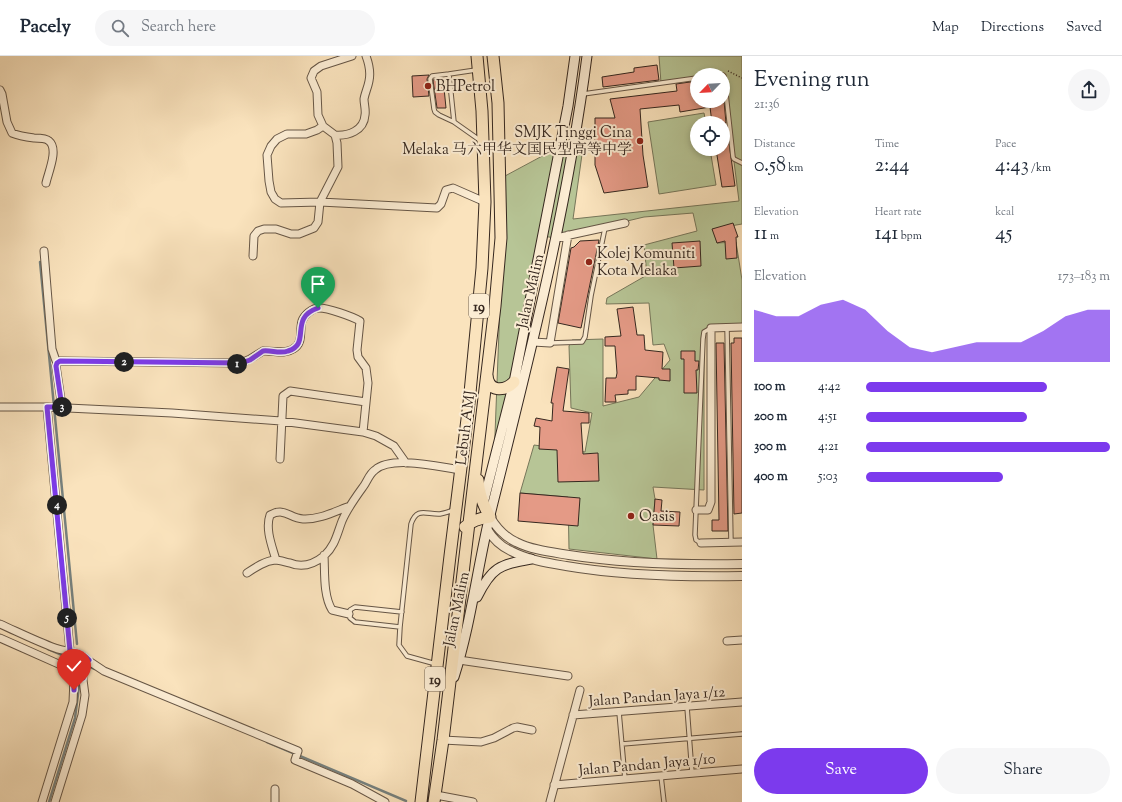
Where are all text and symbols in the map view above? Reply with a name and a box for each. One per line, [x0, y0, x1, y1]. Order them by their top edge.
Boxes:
search box [95, 10, 375, 46]
text: Pacely [20, 14, 71, 41]
icon: search [109, 17, 131, 39]
text: Search here [141, 17, 216, 38]
text: Map [932, 18, 959, 38]
text: Directions [981, 18, 1044, 38]
text: Saved [1066, 18, 1102, 38]
text: Evening run [754, 65, 870, 97]
north arrow [690, 68, 730, 108]
map controls [690, 68, 730, 156]
button: share [1068, 69, 1110, 111]
place label: BHPetrol [436, 77, 495, 98]
marker: BHPetrol [423, 81, 433, 91]
text: 21:36 [754, 96, 779, 114]
button: locate [690, 116, 730, 156]
place label: SMJK Tinggi Cina Melaka 马六甲华文国民型高等中学 [402, 123, 632, 161]
marker: SMJK Tinggi Cina Melaka 马六甲华文国民型高等中学 [635, 136, 645, 146]
text: Distance [754, 136, 795, 152]
text: Time [875, 136, 899, 152]
text: Pace [995, 136, 1016, 152]
text: 0.58 [754, 152, 786, 181]
text: 2:44 [875, 152, 909, 181]
text: 4:43 [995, 152, 1029, 181]
text: km [786, 160, 803, 176]
text: /km [1029, 160, 1051, 176]
text: Elevation [754, 204, 799, 220]
text: Heart rate [875, 204, 922, 220]
text: kcal [995, 204, 1014, 220]
text: 11 [754, 220, 768, 249]
text: 141 [875, 220, 898, 249]
text: 45 [995, 220, 1012, 249]
text: m [768, 228, 779, 244]
text: bpm [898, 228, 922, 244]
place label: Kolej Komuniti Kota Melaka [597, 244, 695, 282]
street label: Jalan Malim [512, 251, 550, 332]
marker: Kolej Komuniti Kota Melaka [584, 257, 594, 267]
pin [301, 267, 335, 308]
text: Elevation [754, 268, 807, 286]
text: 173–183 m [1058, 268, 1110, 286]
icon: arrive [307, 273, 329, 295]
road number: 19 [469, 294, 489, 318]
pin: 2 [114, 352, 134, 372]
text: 2 [121, 354, 127, 370]
pin: 1 [227, 354, 247, 374]
text: 1 [235, 356, 239, 372]
text: 100 m [754, 378, 786, 396]
text: 4:42 [818, 378, 841, 396]
street label: Lebuh AMJ [451, 389, 482, 467]
pin: 3 [52, 397, 72, 417]
text: 3 [60, 399, 64, 415]
text: 200 m [754, 408, 787, 426]
text: 4:51 [818, 408, 837, 426]
text: 300 m [754, 438, 786, 456]
text: 4:21 [818, 438, 838, 456]
text: 400 m [754, 468, 788, 486]
text: 5:03 [818, 468, 838, 486]
pin: 4 [47, 495, 67, 515]
text: 4 [54, 497, 60, 513]
place label: Oasis [639, 507, 675, 528]
marker: Oasis [626, 511, 636, 521]
street label: Jalan Malim [439, 569, 476, 650]
pin: 5 [57, 608, 77, 628]
text: 5 [65, 610, 69, 626]
pin [57, 649, 91, 690]
icon: check [63, 655, 85, 677]
road number: 19 [425, 667, 445, 691]
street label: Jalan Pandan Jaya 1/12 [587, 682, 726, 713]
button: Save [754, 748, 928, 794]
button: Share [936, 748, 1110, 794]
street label: Jalan Pandan Jaya 1/10 [577, 749, 717, 782]

